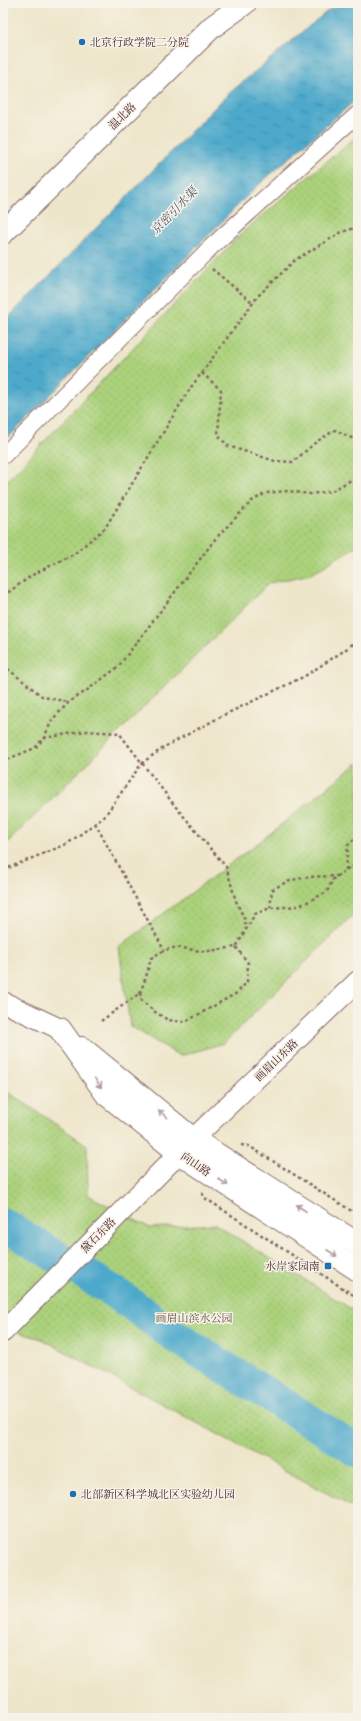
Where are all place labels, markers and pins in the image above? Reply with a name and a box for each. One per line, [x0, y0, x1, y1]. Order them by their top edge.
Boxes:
place label: 北京行政学院二分院 [90, 36, 189, 50]
marker: 北京行政学院二分院 [77, 37, 87, 47]
place label: 水岸家园南 [265, 1260, 320, 1274]
marker: 水岸家园南 [323, 1261, 333, 1271]
place label: 北部新区科学城北区实验幼儿园 [81, 1488, 235, 1502]
marker: 北部新区科学城北区实验幼儿园 [68, 1489, 78, 1499]

